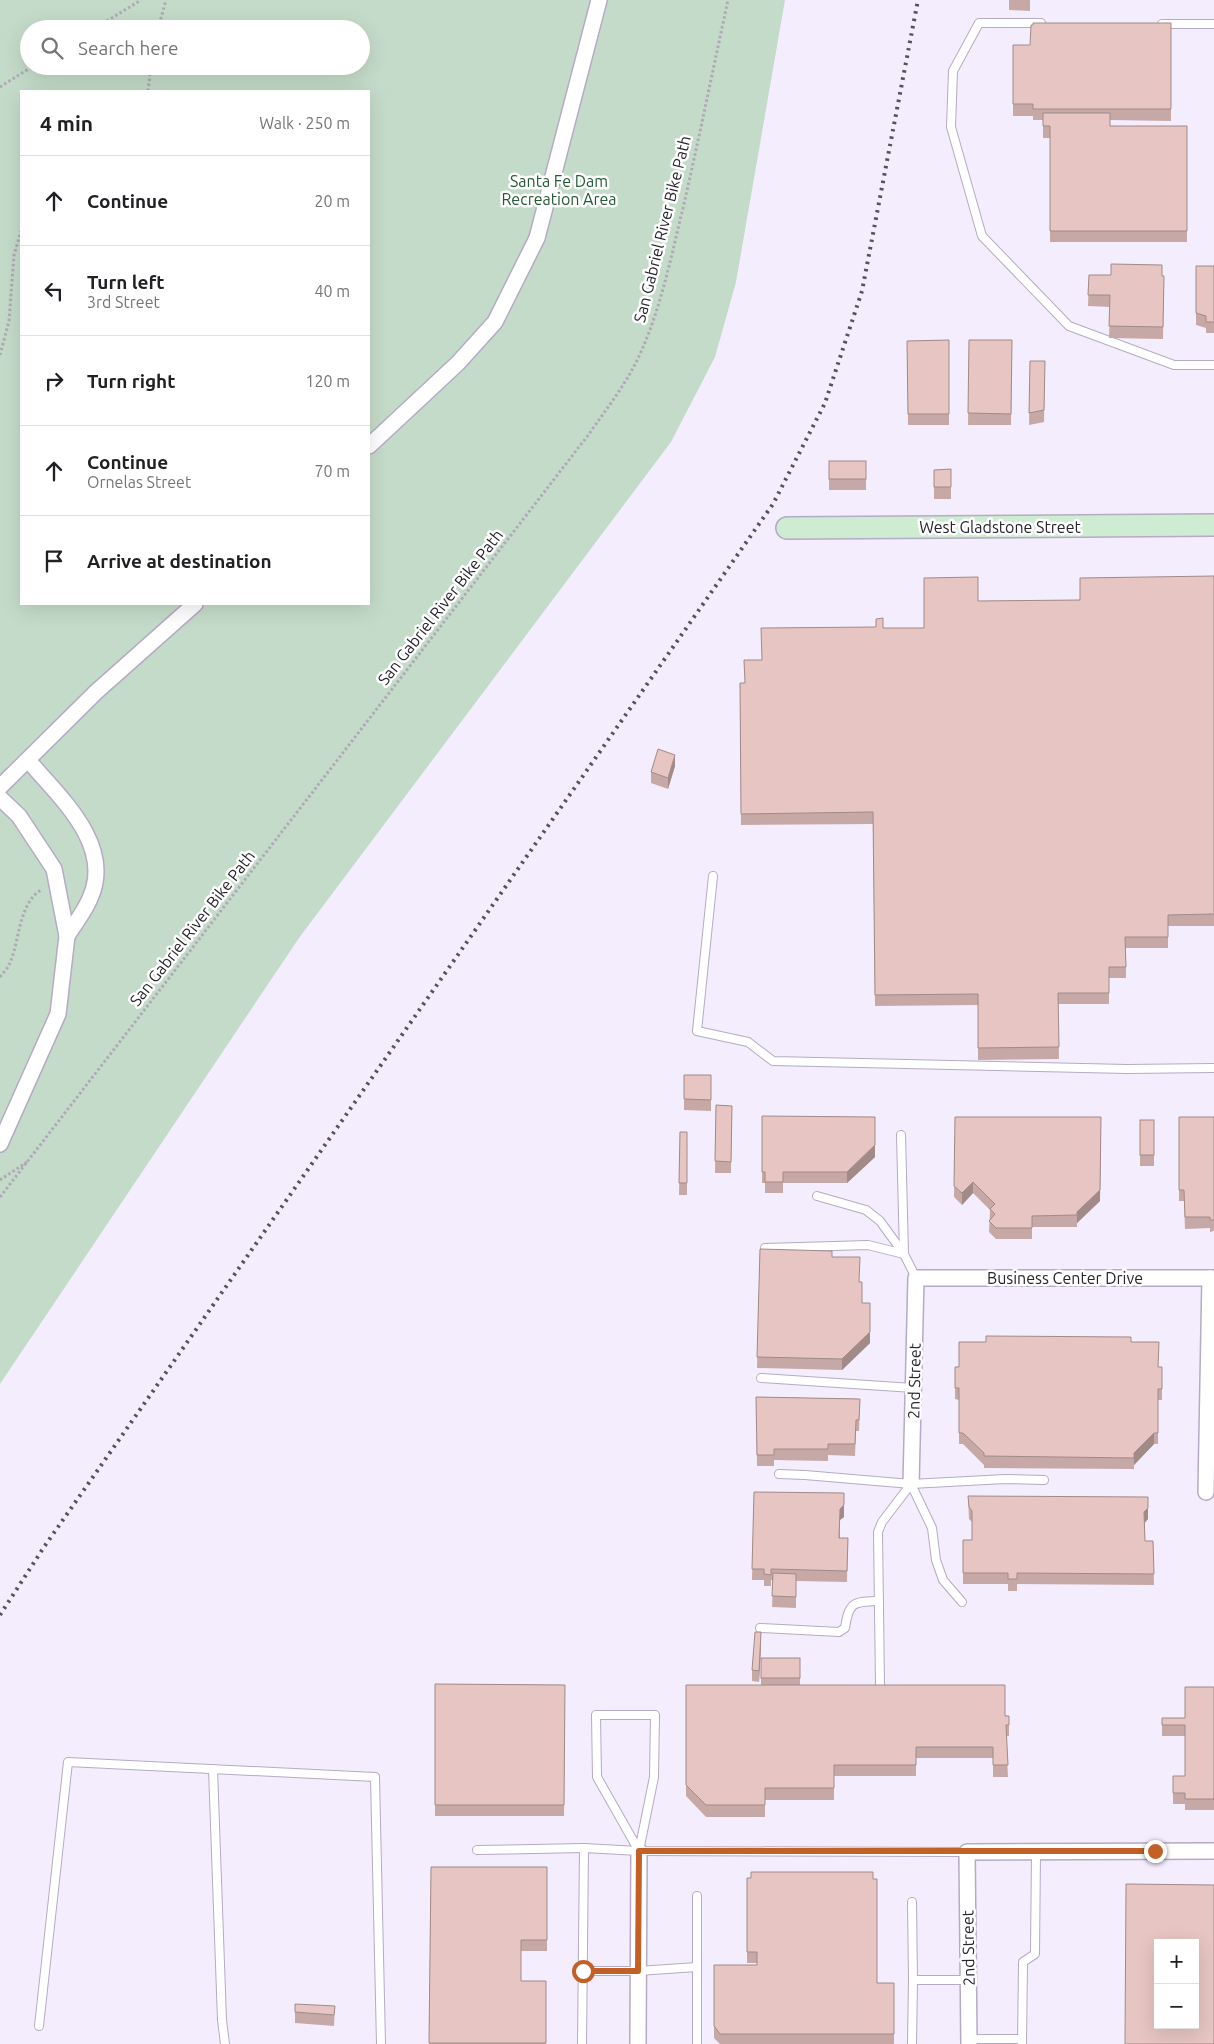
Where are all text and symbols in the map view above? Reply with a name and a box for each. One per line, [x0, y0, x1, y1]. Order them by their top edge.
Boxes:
search box [20, 20, 370, 75]
icon: search [38, 34, 66, 62]
text: Search here [78, 37, 178, 59]
text: 4 min [40, 111, 93, 135]
text: Walk · 250 m [259, 114, 350, 132]
street label: San Gabriel River Bike Path [630, 134, 694, 324]
park label: Santa Fe Dam Recreation Area [501, 172, 617, 208]
icon: ahead [40, 187, 68, 215]
text: Continue [87, 190, 168, 212]
text: 20 m [314, 192, 350, 210]
text: Turn left [87, 271, 165, 293]
icon: left [40, 277, 68, 305]
text: 40 m [314, 282, 350, 300]
text: 3rd Street [87, 293, 160, 311]
icon: right [40, 367, 68, 395]
text: Turn right [87, 370, 175, 392]
text: 120 m [305, 372, 350, 390]
text: Continue [87, 451, 168, 473]
icon: ahead [40, 457, 68, 485]
text: 70 m [314, 462, 350, 480]
text: Ornelas Street [87, 473, 191, 491]
street label: West Gladstone Street [919, 518, 1081, 536]
street label: San Gabriel River Bike Path [374, 526, 506, 688]
icon: arrive [40, 547, 68, 575]
text: Arrive at destination [87, 550, 272, 572]
street label: San Gabriel River Bike Path [126, 847, 258, 1009]
street label: Business Center Drive [987, 1269, 1143, 1287]
street label: 2nd Street [904, 1342, 924, 1419]
route end [1144, 1840, 1167, 1863]
street label: 2nd Street [958, 1909, 978, 1986]
map controls [1154, 1939, 1199, 2029]
button: + [1154, 1939, 1199, 1984]
route start [572, 1960, 595, 1983]
button: − [1154, 1984, 1199, 2029]

